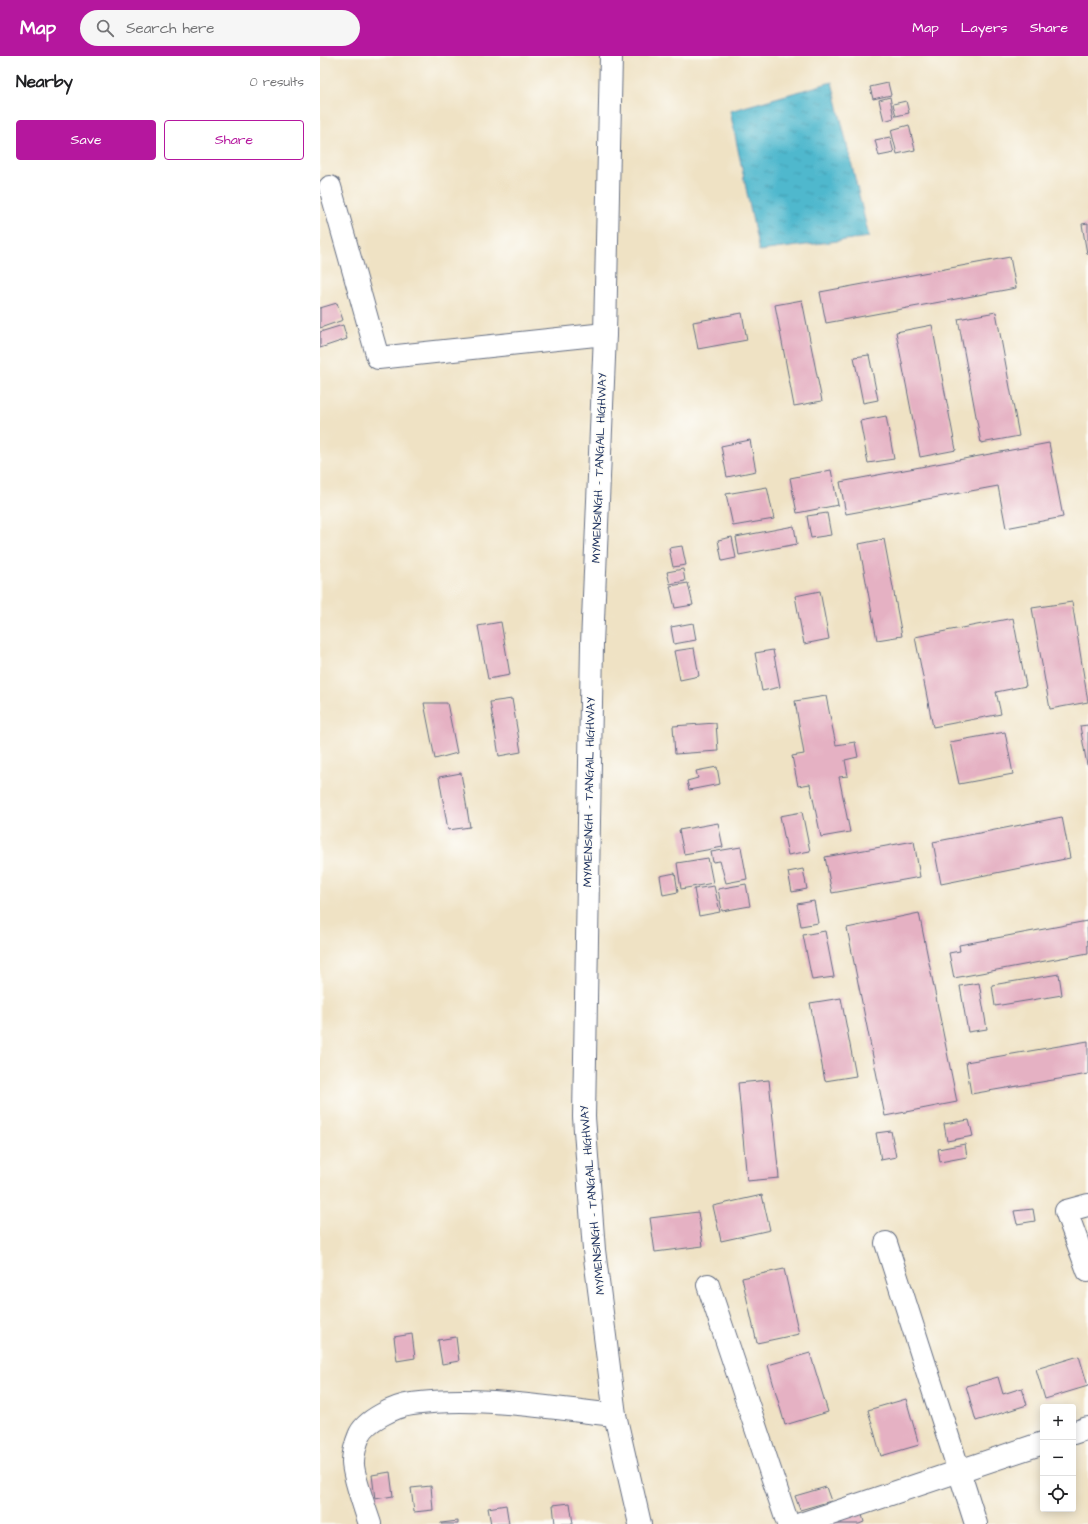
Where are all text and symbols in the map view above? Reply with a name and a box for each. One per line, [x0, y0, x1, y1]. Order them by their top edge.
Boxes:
search box [80, 10, 360, 46]
text: Map [20, 15, 56, 42]
icon: search [94, 17, 116, 39]
text: Search here [126, 18, 215, 39]
text: Map [912, 18, 939, 38]
text: Layers [961, 18, 1008, 38]
text: Share [1030, 18, 1068, 38]
text: Nearby [16, 70, 73, 94]
text: 0 results [249, 73, 304, 91]
button: Save [16, 120, 156, 160]
button: Share [164, 120, 304, 160]
street label: MYMENSINGH - TANGAIL HIGHWAY [588, 372, 611, 564]
street label: MYMENSINGH - TANGAIL HIGHWAY [579, 696, 600, 887]
street label: MYMENSINGH - TANGAIL HIGHWAY [576, 1104, 609, 1296]
map controls [1040, 1404, 1076, 1512]
button: + [1040, 1404, 1076, 1440]
button: − [1040, 1440, 1076, 1476]
button: locate [1040, 1476, 1076, 1512]

